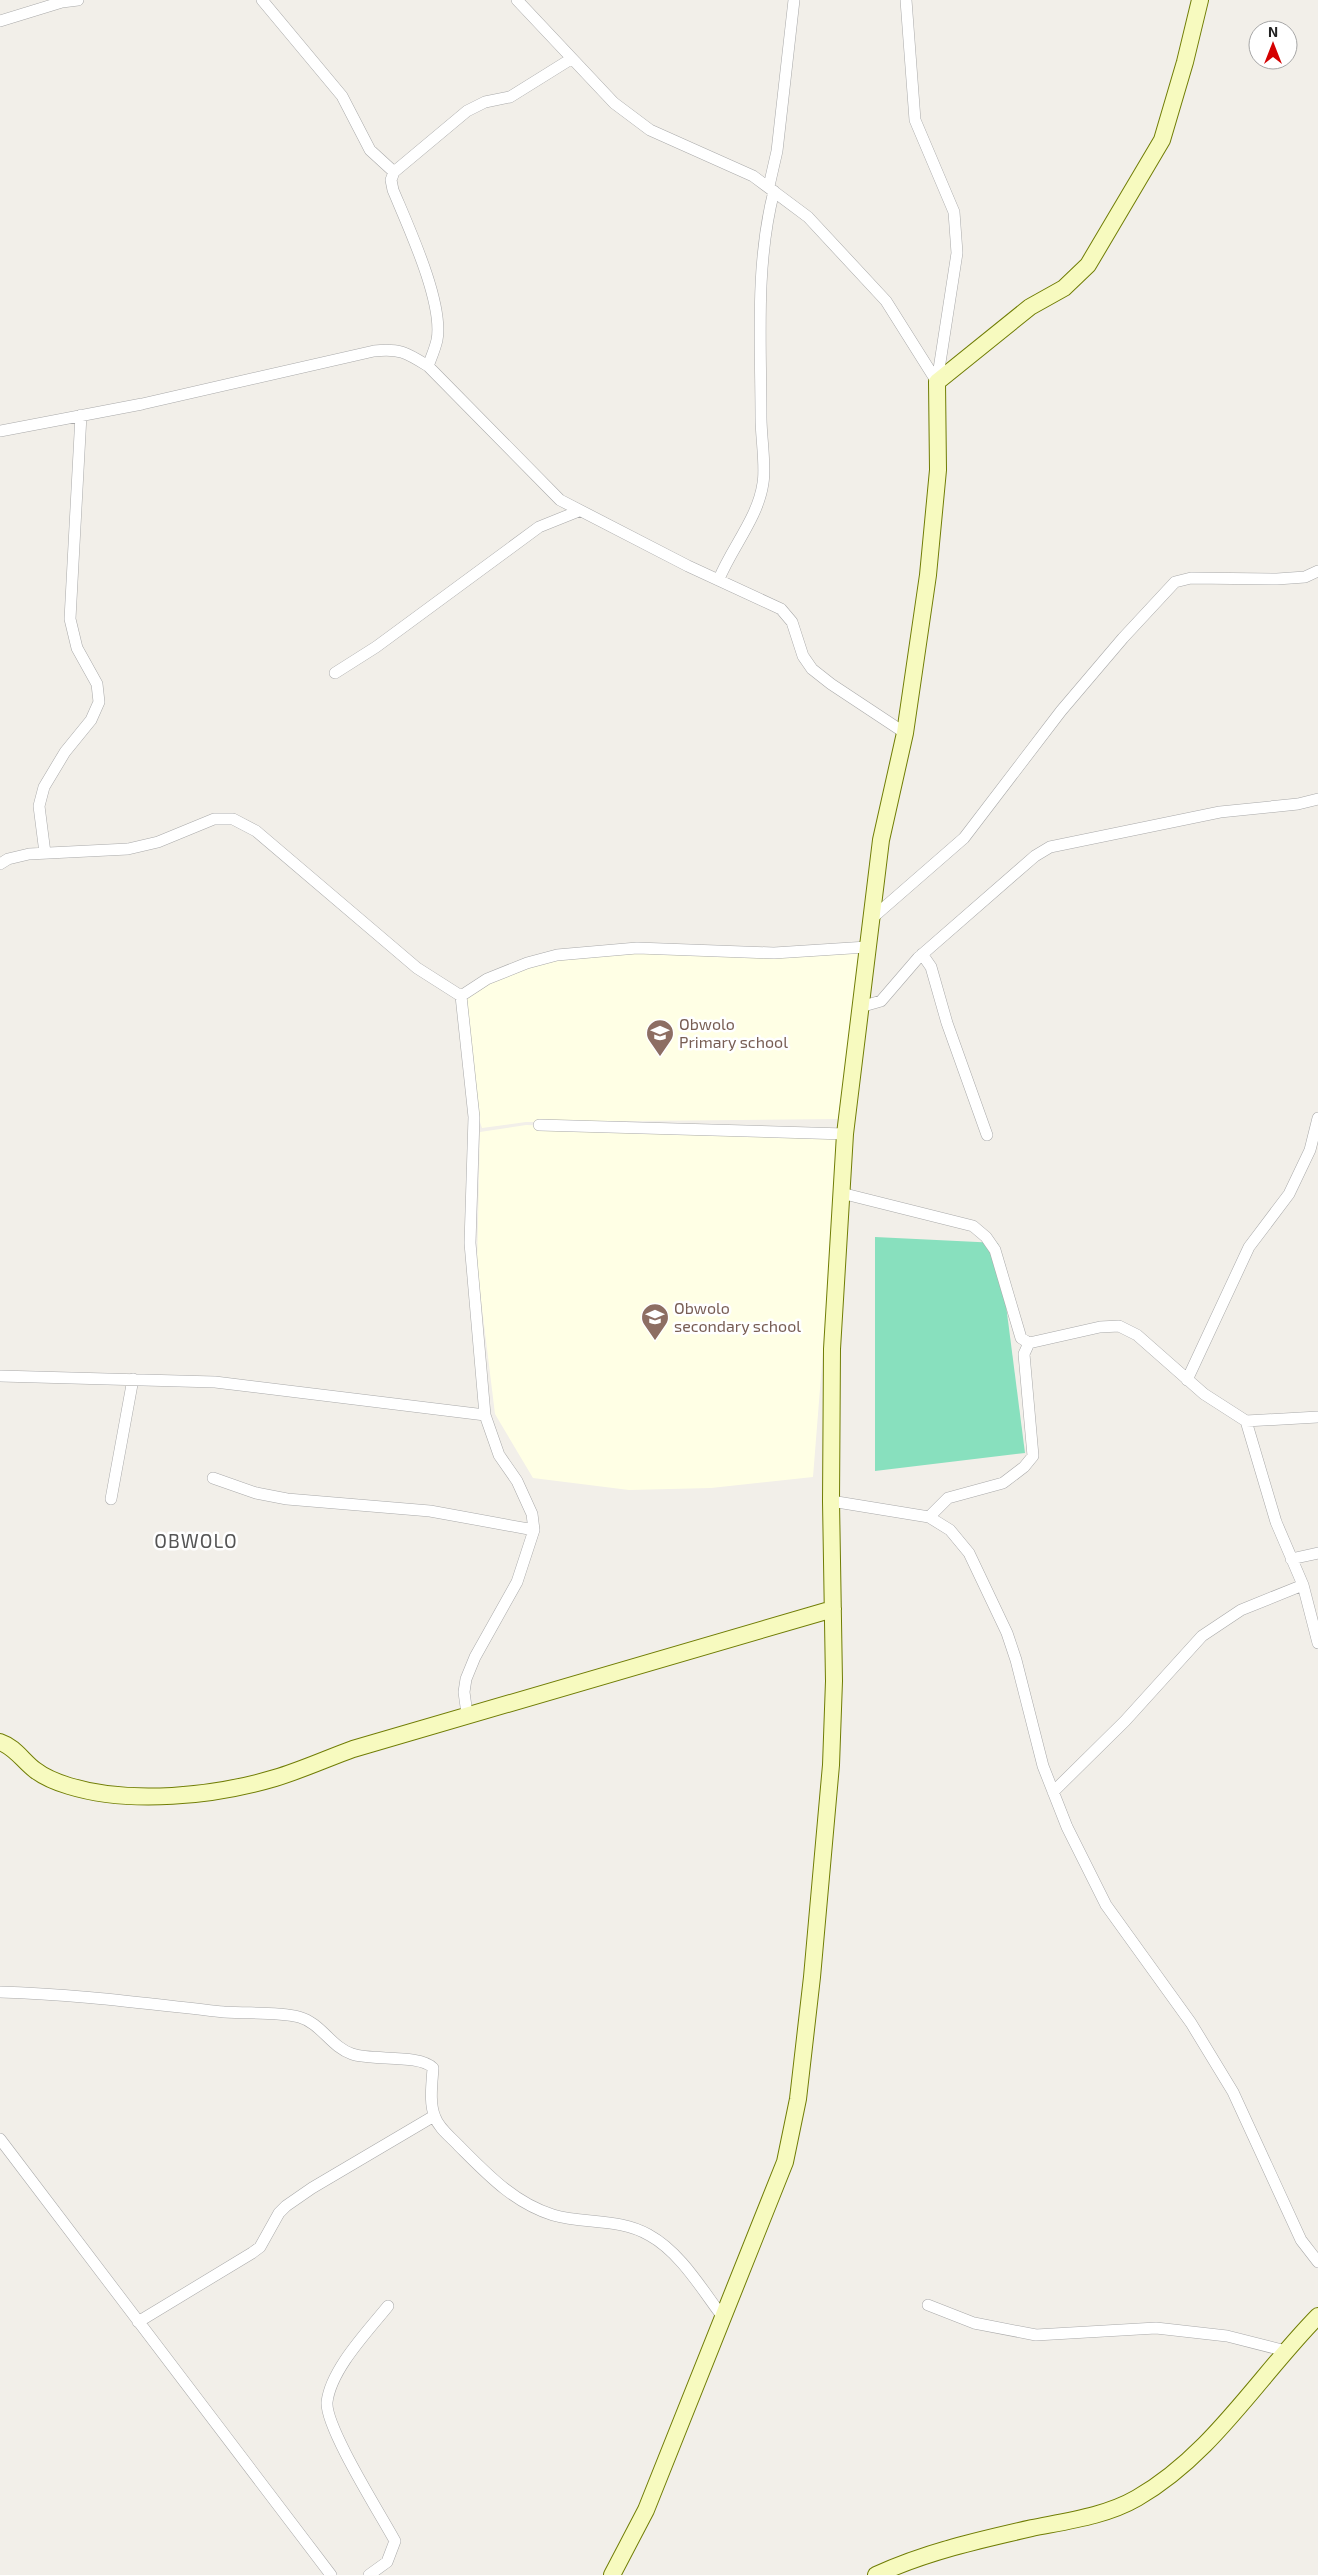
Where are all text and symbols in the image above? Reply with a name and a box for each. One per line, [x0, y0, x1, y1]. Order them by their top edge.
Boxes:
north arrow [1248, 20, 1298, 70]
text: N [1268, 23, 1278, 40]
place label: Obwolo Primary school [679, 1014, 788, 1051]
school or university icon: Obwolo Primary school [645, 1018, 675, 1057]
place label: Obwolo secondary school [674, 1298, 801, 1335]
school or university icon: Obwolo secondary school [640, 1302, 670, 1341]
district label: OBWOLO [154, 1529, 238, 1552]

